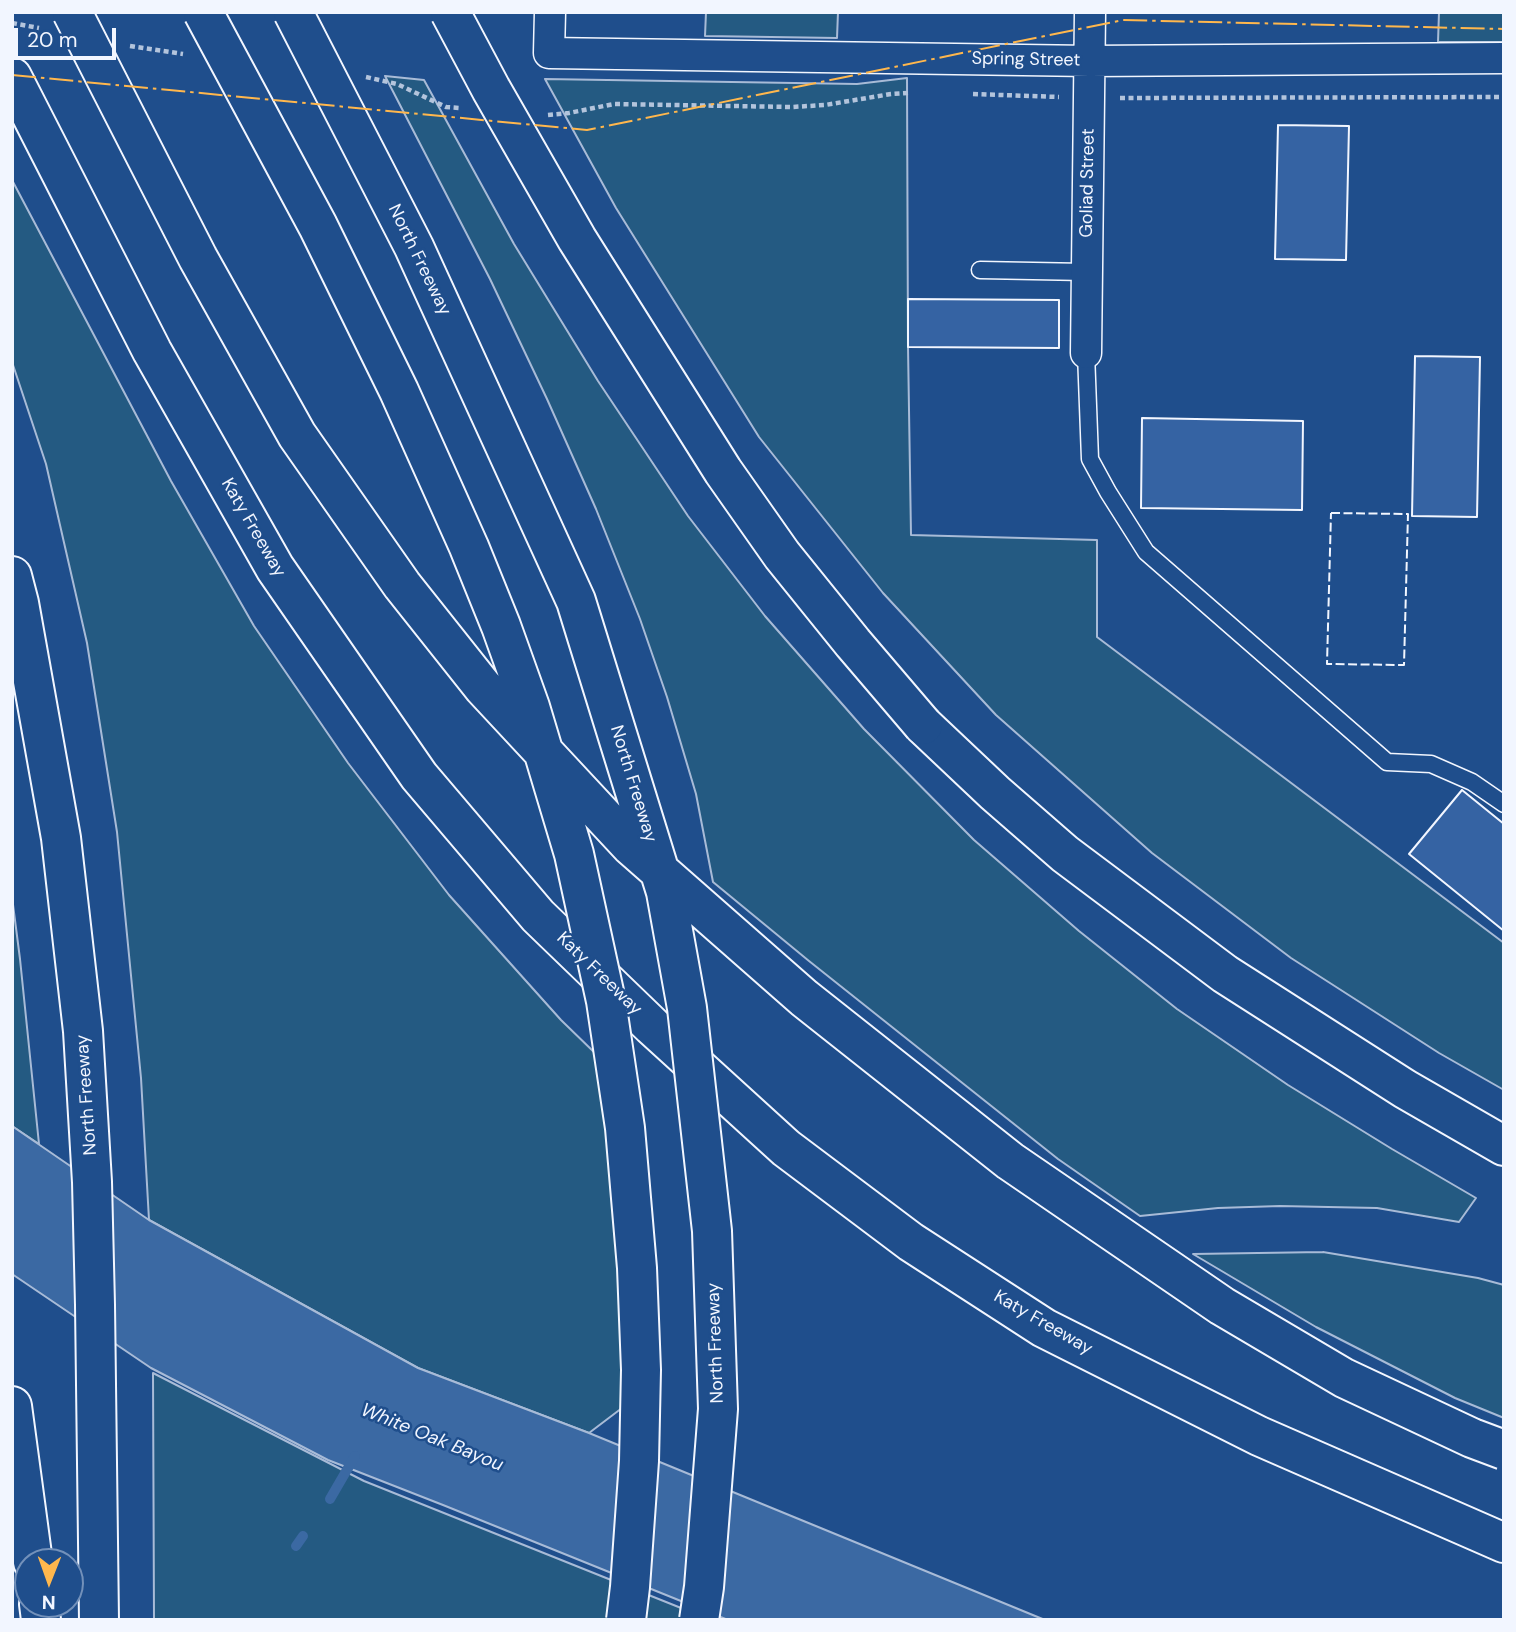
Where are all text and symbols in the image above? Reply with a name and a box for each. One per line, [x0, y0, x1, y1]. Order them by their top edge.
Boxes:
scale bar [18, 14, 119, 58]
text: 20 m [27, 26, 78, 54]
street label: Spring Street [971, 48, 1081, 72]
street label: Goliad Street [1076, 128, 1100, 238]
street label: North Freeway [383, 201, 455, 319]
street label: Katy Freeway [216, 475, 290, 581]
street label: North Freeway [605, 723, 661, 845]
street label: Katy Freeway [552, 928, 646, 1020]
street label: North Freeway [72, 1034, 102, 1156]
street label: North Freeway [703, 1282, 729, 1404]
street label: Katy Freeway [990, 1286, 1096, 1360]
water label: White Oak Bayou [357, 1399, 507, 1477]
north arrow [14, 1548, 84, 1618]
text: N [42, 1590, 56, 1615]

